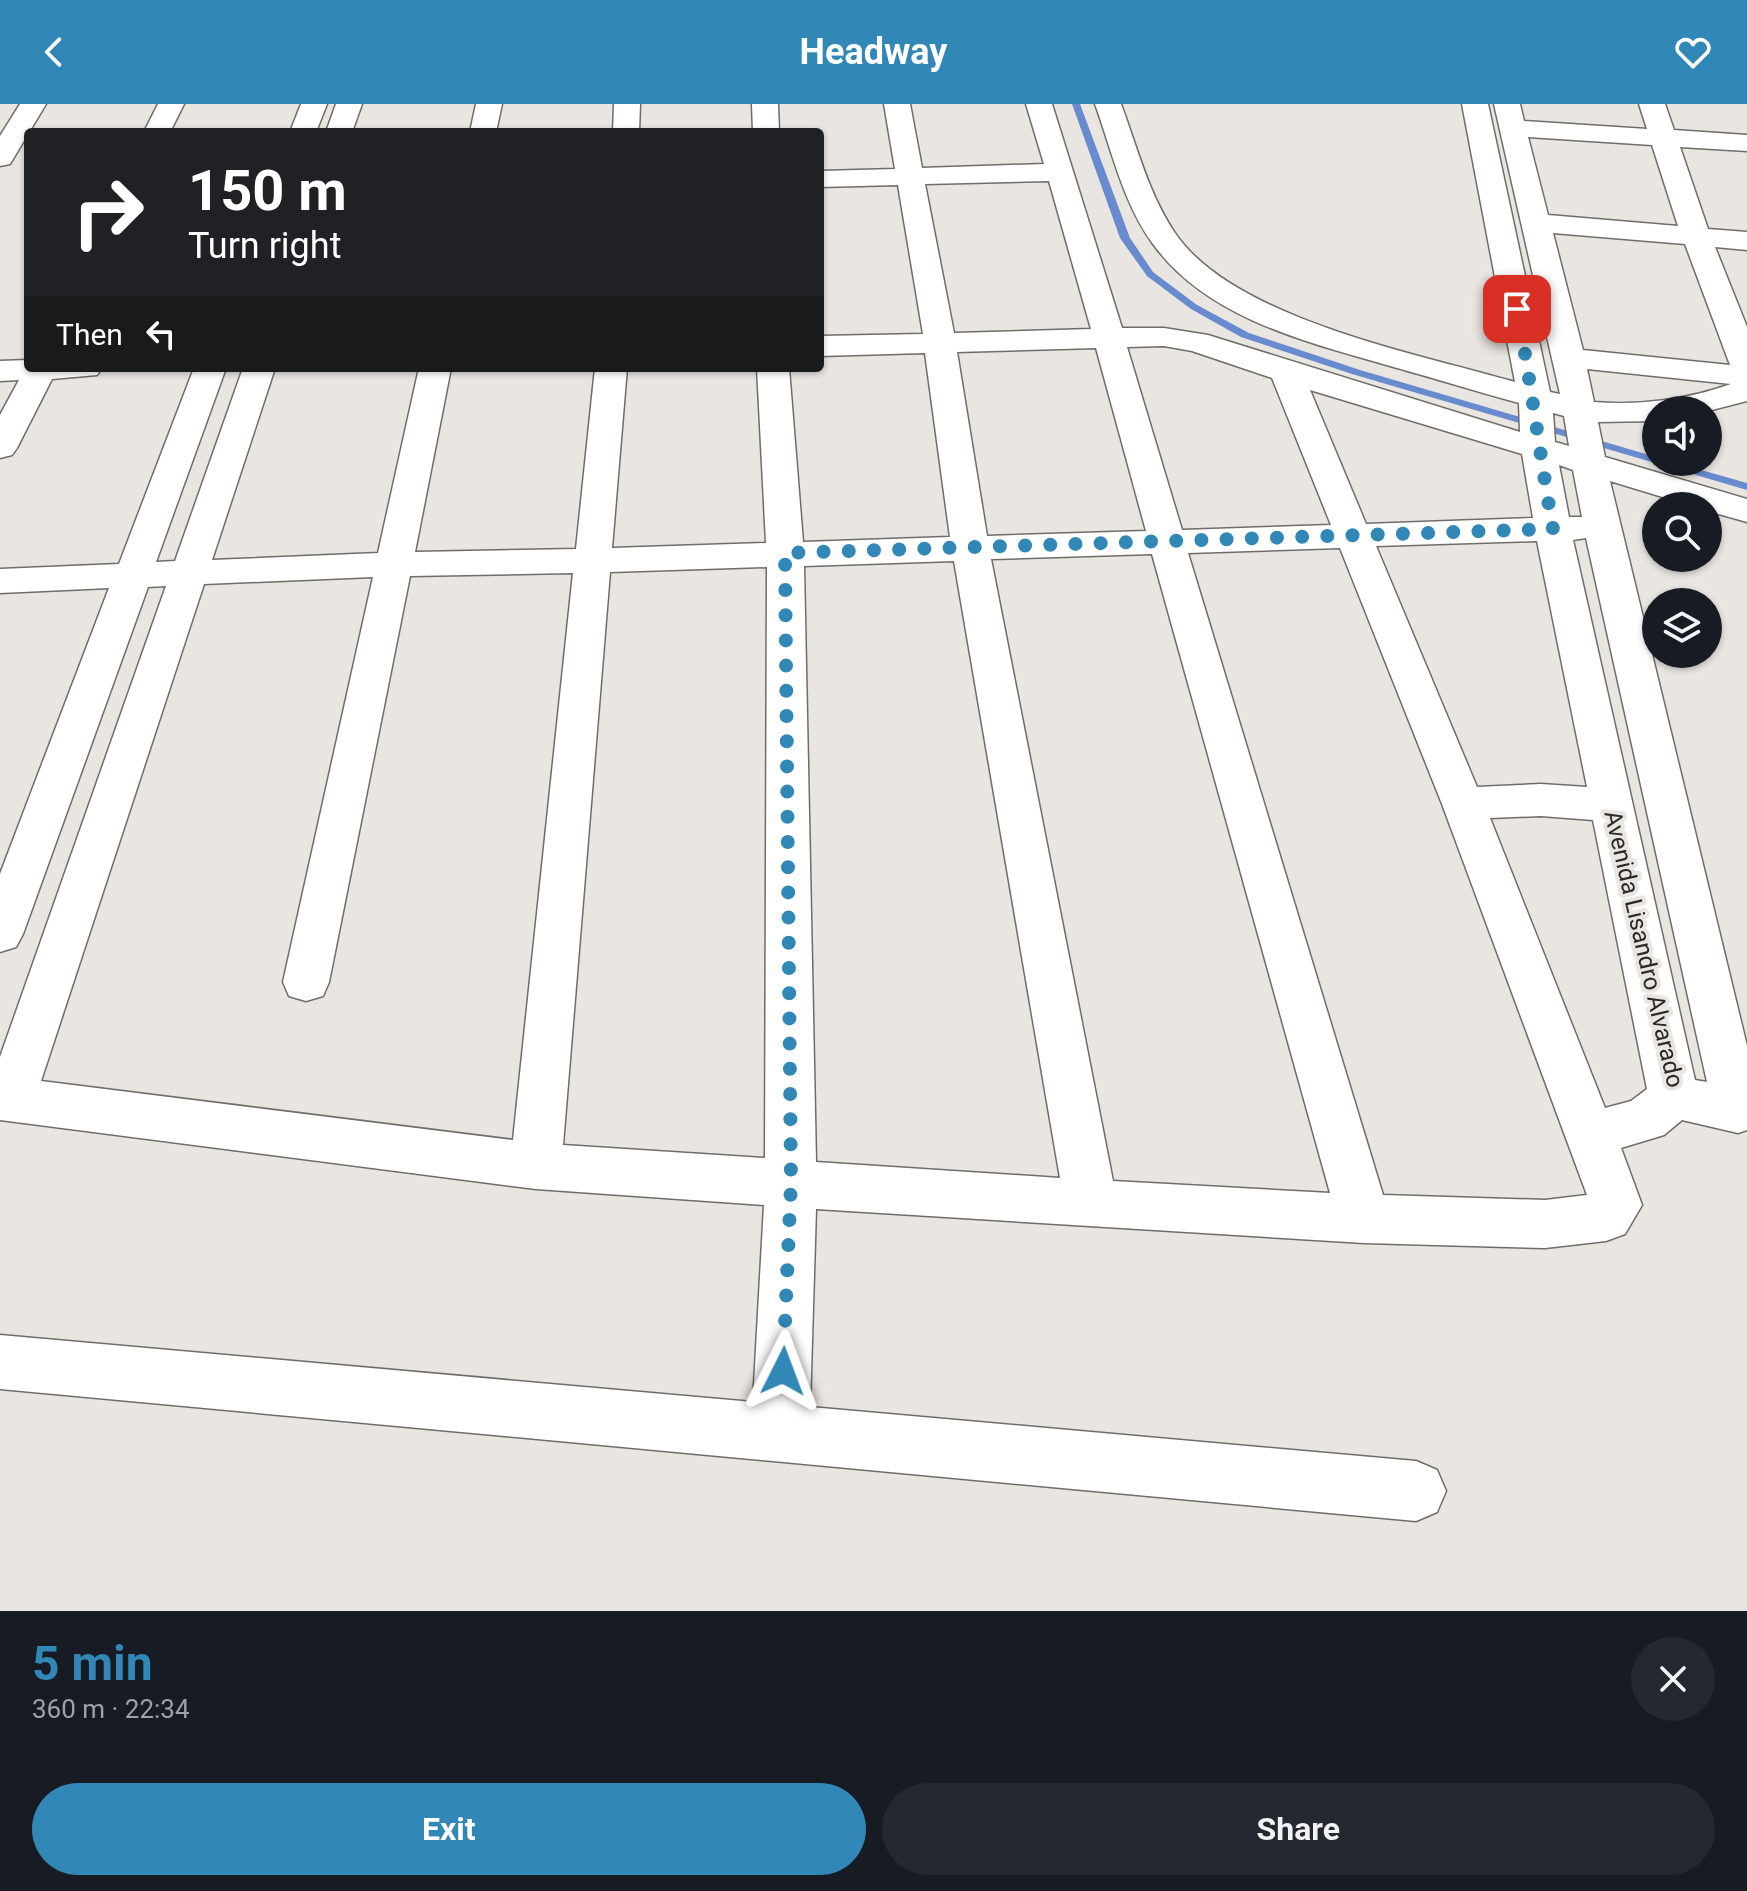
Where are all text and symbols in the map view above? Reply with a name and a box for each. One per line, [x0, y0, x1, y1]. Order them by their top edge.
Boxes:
icon: back [32, 30, 76, 74]
icon: heart [1671, 30, 1715, 74]
text: Headway [800, 31, 947, 73]
text: 150 m [188, 158, 347, 224]
icon: right [56, 160, 160, 264]
text: Turn right [188, 225, 341, 267]
pin [1483, 275, 1551, 343]
icon: arrive [1495, 287, 1539, 331]
icon: left [139, 312, 183, 356]
text: Then [56, 317, 123, 352]
map controls [1642, 396, 1722, 668]
button: sound [1642, 396, 1722, 476]
button: search [1642, 492, 1722, 572]
button: layers [1642, 588, 1722, 668]
street label: Avenida Lisandro Alvarado [1598, 808, 1690, 1090]
position arrow [741, 1329, 825, 1413]
text: 5 min [32, 1635, 153, 1692]
button: close [1631, 1637, 1715, 1721]
text: 360 m · 22:34 [32, 1694, 190, 1724]
button: Exit [32, 1783, 866, 1875]
button: Share [882, 1783, 1715, 1875]

